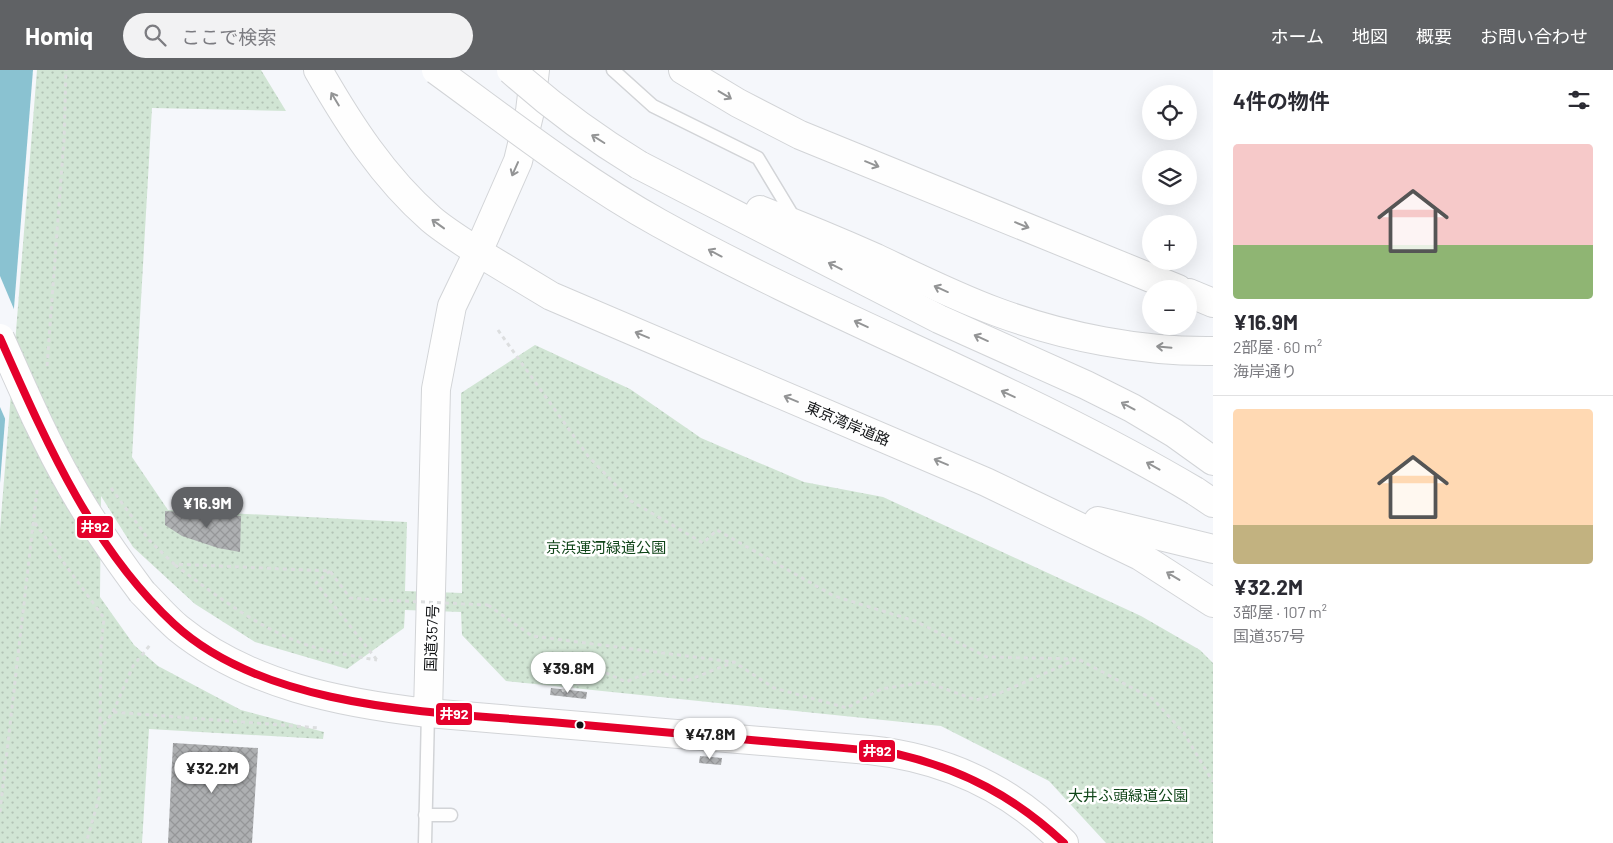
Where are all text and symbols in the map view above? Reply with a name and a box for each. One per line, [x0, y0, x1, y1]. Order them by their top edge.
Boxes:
search box [123, 13, 473, 58]
text: Homiq [25, 21, 93, 50]
icon: search [141, 21, 169, 49]
text: ここで検索 [181, 25, 276, 48]
text: ホーム [1271, 25, 1324, 47]
text: 地図 [1352, 25, 1388, 47]
text: 概要 [1416, 25, 1452, 47]
text: お問い合わせ [1480, 25, 1588, 47]
map controls [1142, 85, 1197, 335]
button: locate [1142, 85, 1197, 140]
icon: filters [1565, 86, 1593, 114]
text: 4件の物件 [1233, 88, 1330, 113]
one-way arrow [717, 91, 731, 101]
one-way arrow [330, 93, 340, 107]
one-way arrow [591, 134, 605, 145]
button: layers [1142, 150, 1197, 205]
one-way arrow [864, 160, 879, 170]
one-way arrow [509, 161, 519, 176]
icon: home [1368, 176, 1458, 266]
button: + [1142, 215, 1197, 270]
one-way arrow [431, 219, 445, 229]
one-way arrow [1014, 221, 1029, 231]
one-way arrow [708, 248, 723, 257]
one-way arrow [828, 261, 843, 270]
button: − [1142, 280, 1197, 335]
one-way arrow [934, 283, 949, 293]
text: ¥16.9M [1233, 309, 1298, 334]
one-way arrow [854, 319, 869, 329]
one-way arrow [635, 329, 650, 339]
one-way arrow [974, 332, 989, 342]
text: 2部屋 · 60 m² [1233, 337, 1322, 356]
one-way arrow [1157, 343, 1173, 352]
text: 海岸通り [1233, 361, 1297, 380]
one-way arrow [1001, 389, 1016, 398]
one-way arrow [784, 393, 799, 403]
street label: 東京湾岸道路 [803, 397, 893, 449]
one-way arrow [1121, 401, 1136, 411]
icon: home [1368, 442, 1458, 532]
one-way arrow [934, 457, 949, 467]
one-way arrow [1146, 461, 1161, 471]
pin: ¥16.9M [166, 486, 248, 529]
text: ¥16.9M [182, 493, 232, 512]
line badge: 井92 [76, 515, 114, 539]
text: 井92 [80, 518, 110, 535]
park label: 京浜運河緑道公園 [546, 538, 666, 556]
one-way arrow [1166, 570, 1180, 580]
text: ¥32.2M [1233, 574, 1303, 599]
text: 3部屋 · 107 m² [1233, 602, 1327, 621]
street label: 国道357号 [421, 604, 441, 672]
text: 国道357号 [1233, 626, 1305, 645]
pin: ¥39.8M [527, 652, 609, 694]
text: ¥39.8M [542, 658, 594, 677]
line badge: 井92 [435, 702, 473, 726]
text: 井92 [439, 705, 469, 722]
pin: ¥47.8M [669, 718, 751, 760]
unlabelled marker [575, 720, 585, 730]
text: ¥47.8M [685, 724, 735, 743]
line badge: 井92 [858, 739, 896, 763]
text: 井92 [862, 742, 892, 759]
pin: ¥32.2M [171, 752, 253, 794]
text: ¥32.2M [185, 758, 239, 777]
park label: 大井ふ頭緑道公園 [1068, 786, 1188, 804]

